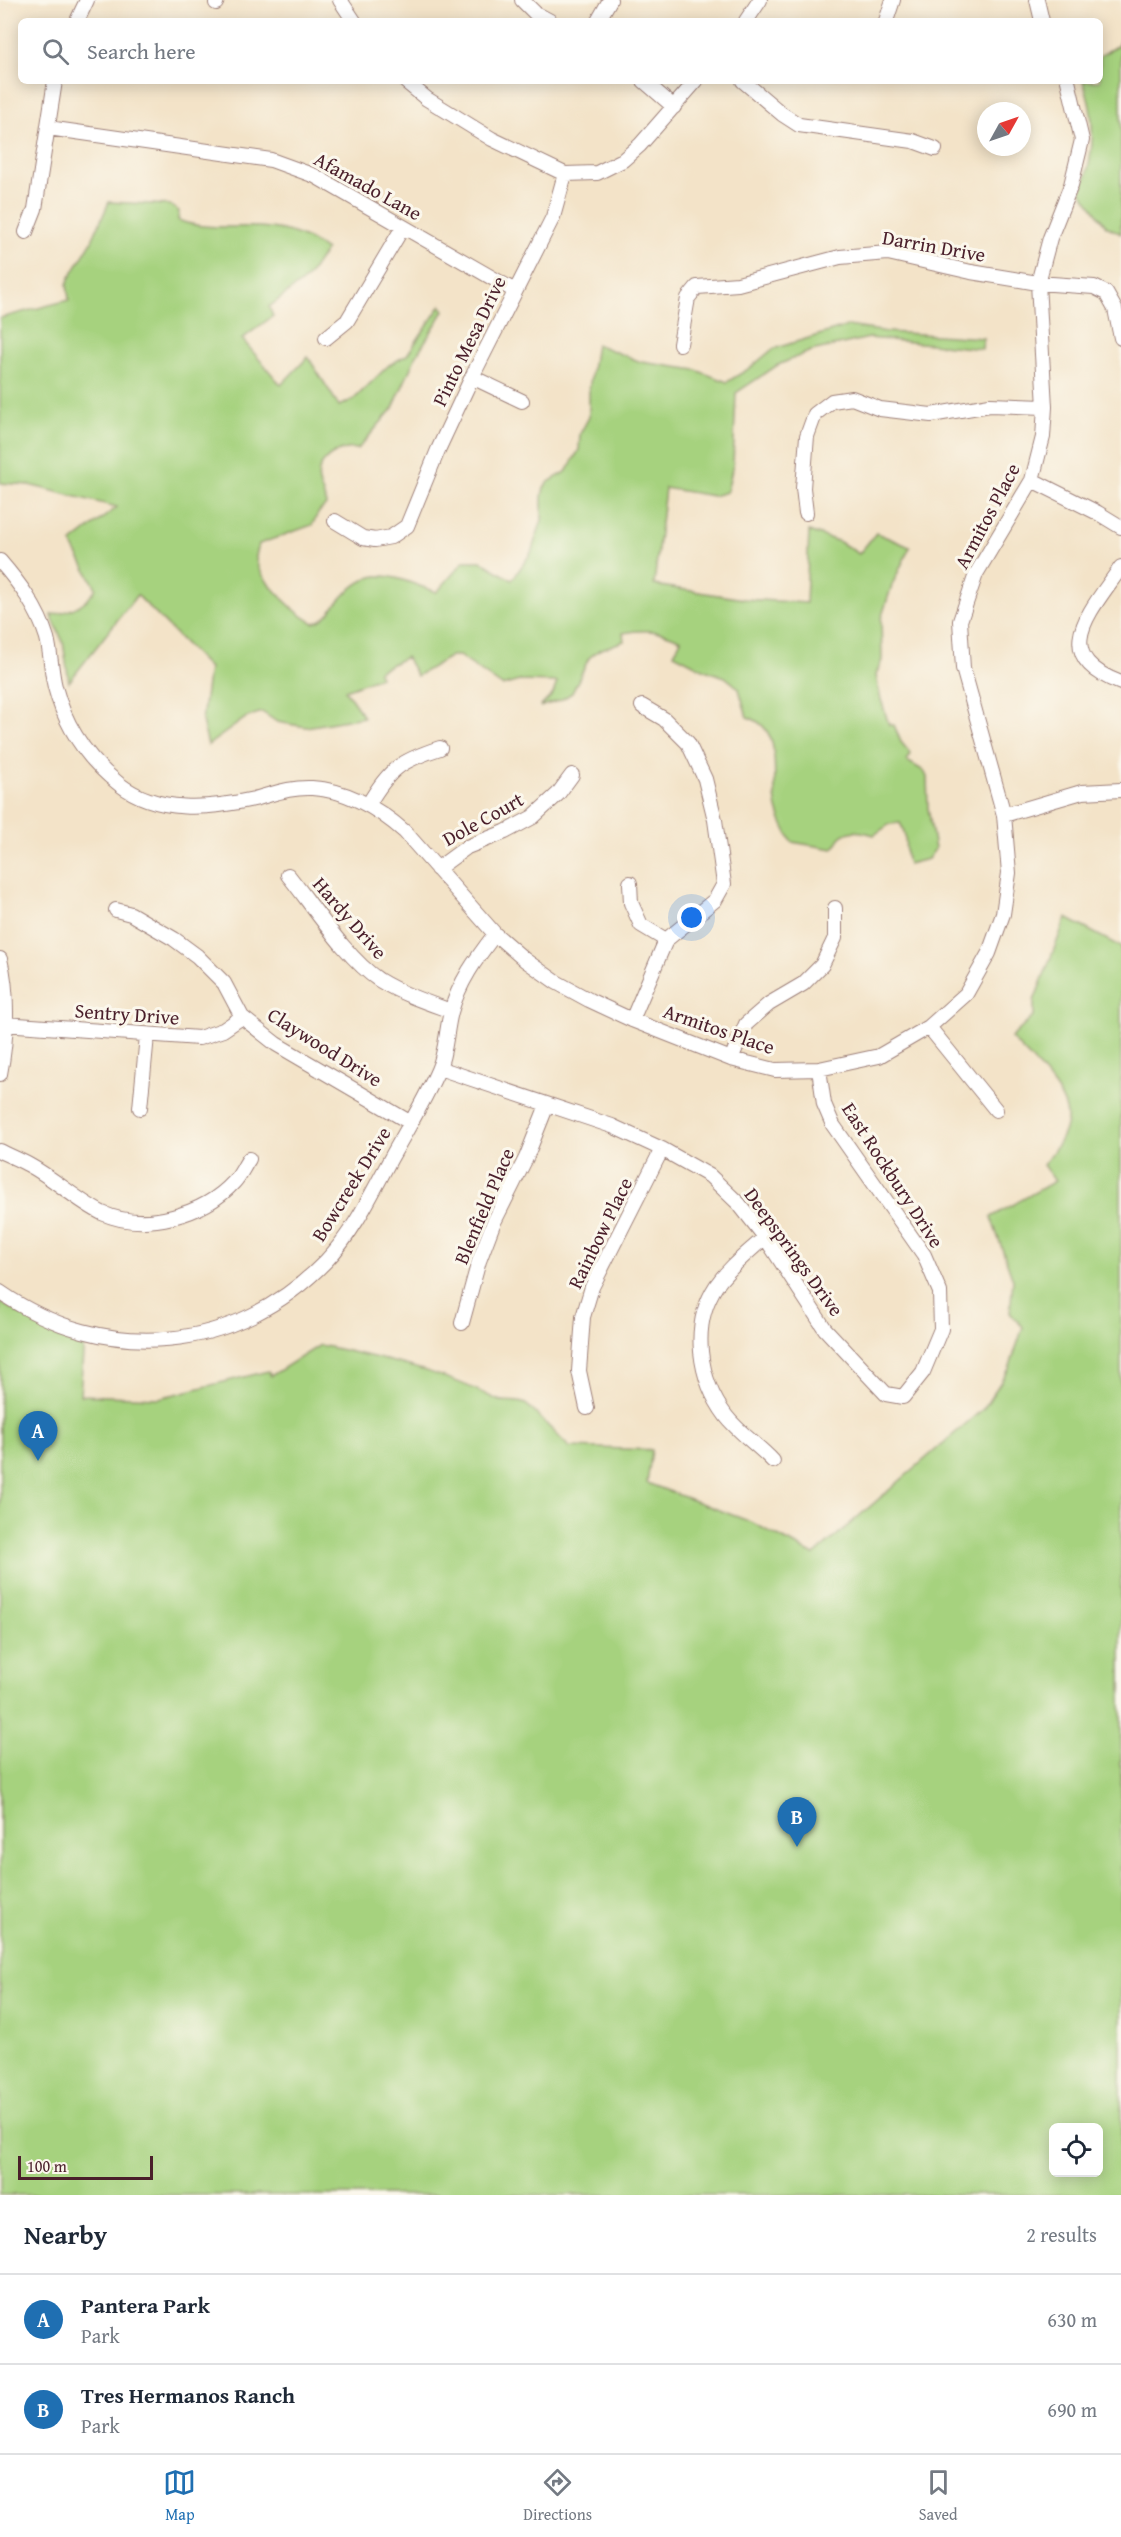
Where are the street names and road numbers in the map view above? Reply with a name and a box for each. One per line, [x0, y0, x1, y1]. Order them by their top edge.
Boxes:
street label: Afamado Lane [309, 144, 427, 227]
street label: Darrin Drive [880, 222, 988, 269]
street label: Pinto Mesa Drive [424, 271, 513, 411]
street label: Armitos Place [947, 458, 1027, 574]
street label: Dole Court [437, 784, 529, 853]
street label: Hardy Drive [306, 870, 394, 965]
street label: Sentry Drive [74, 995, 180, 1032]
street label: Armitos Place [660, 996, 779, 1061]
street label: Claywood Drive [262, 1000, 388, 1093]
street label: East Rockbury Drive [835, 1096, 951, 1253]
street label: Bowcreek Drive [304, 1121, 397, 1247]
street label: Blenfield Place [446, 1143, 521, 1268]
street label: Rainbow Place [560, 1172, 639, 1293]
street label: Deepsprings Drive [738, 1181, 851, 1322]

